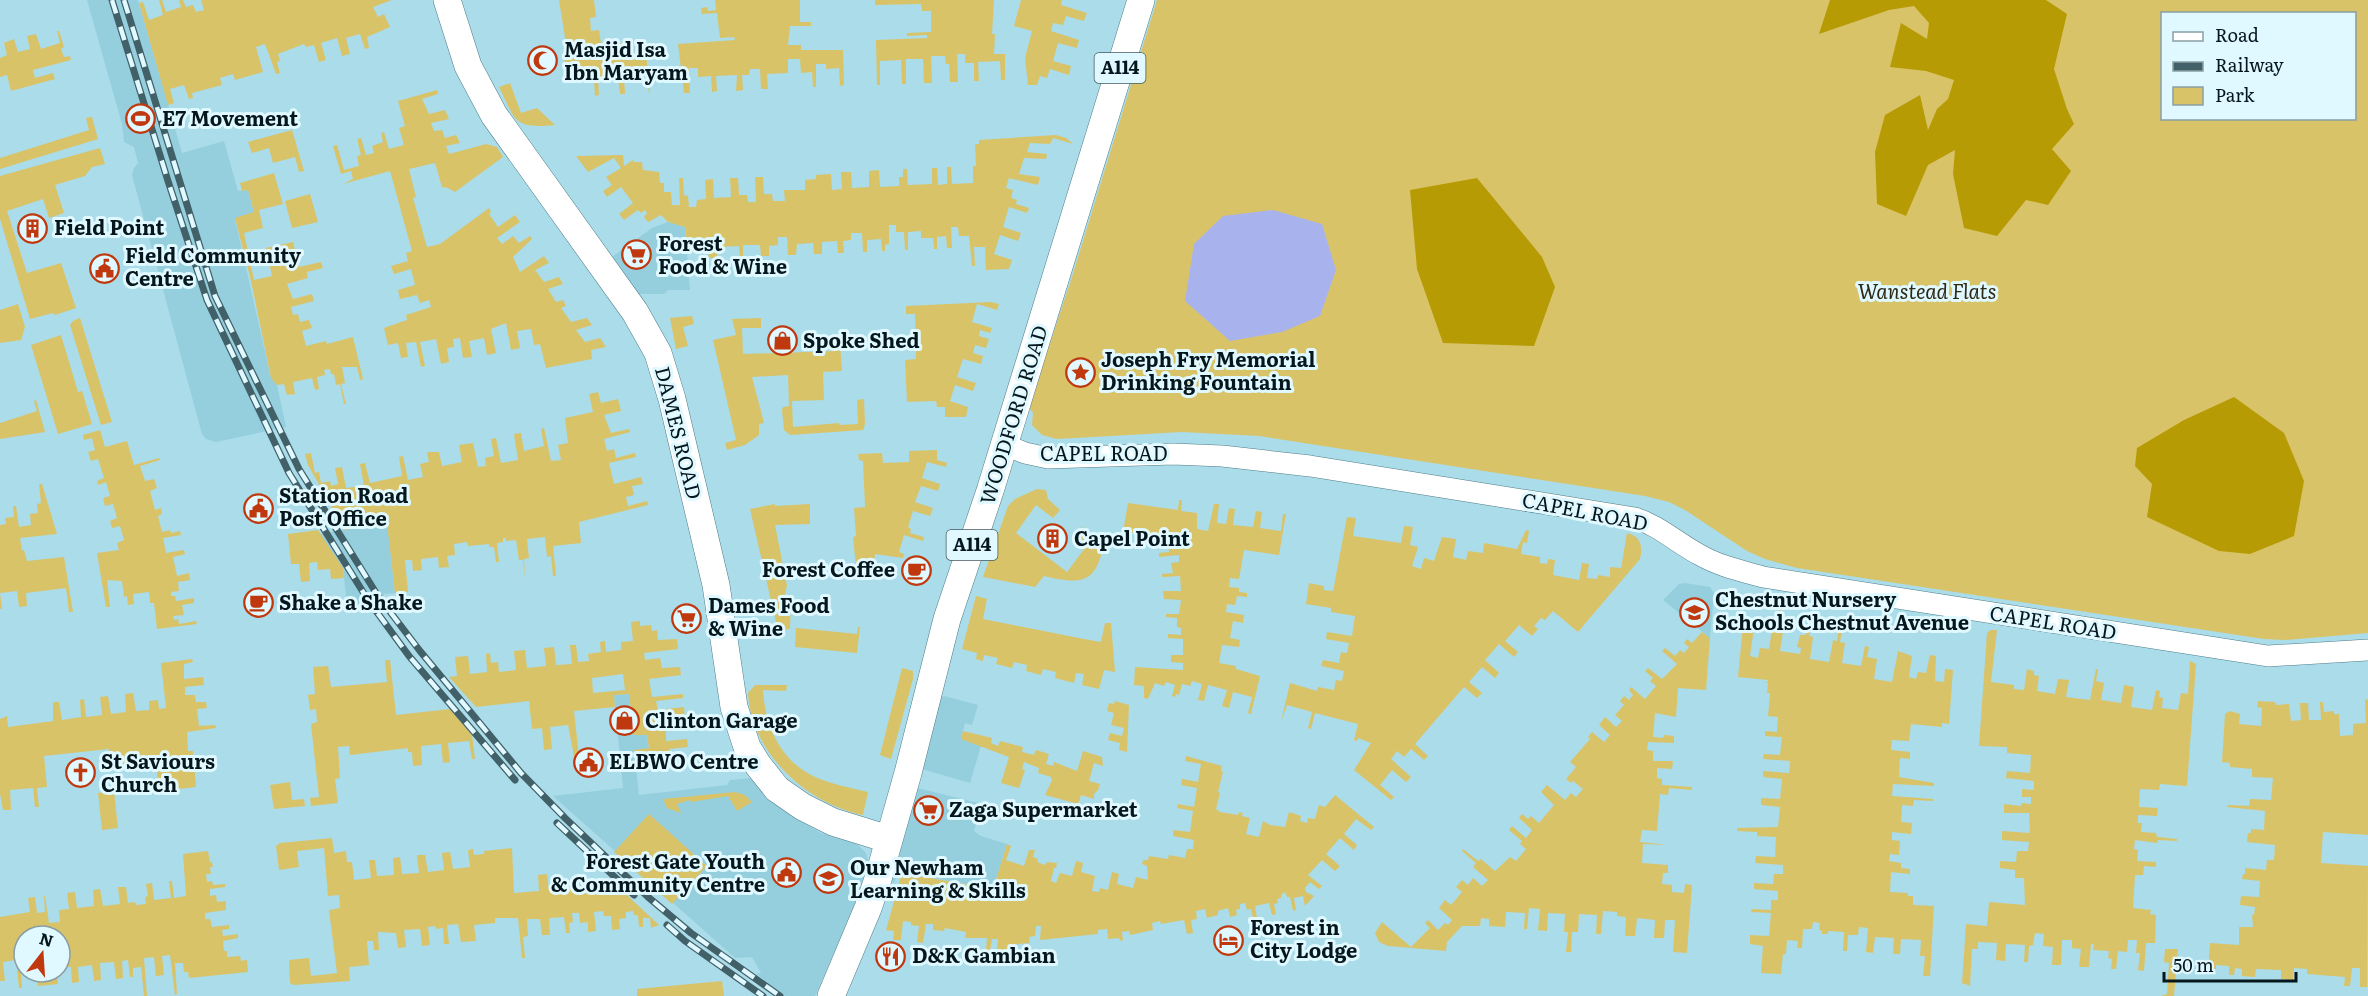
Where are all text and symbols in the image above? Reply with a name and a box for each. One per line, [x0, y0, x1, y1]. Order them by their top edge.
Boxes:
legend [2161, 12, 2356, 120]
text: Road [2215, 21, 2259, 48]
place label: Masjid Isa Ibn Maryam [564, 33, 688, 86]
mosque icon: Masjid Isa Ibn Maryam [527, 45, 559, 77]
text: Railway [2215, 51, 2284, 78]
road number: A114 [1094, 53, 1146, 83]
text: Park [2215, 81, 2256, 108]
place label: E7 Movement [162, 102, 298, 132]
sports icon: E7 Movement [125, 103, 157, 135]
place label: Field Point [54, 211, 164, 241]
building icon: Field Point [17, 212, 49, 244]
place label: Forest Food & Wine [658, 227, 787, 280]
place label: Field Community Centre [125, 239, 302, 292]
supermarket icon: Forest Food & Wine [621, 239, 653, 271]
public building icon: Field Community Centre [88, 252, 120, 284]
park label: Wanstead Flats [1858, 275, 1996, 305]
street label: WOODFORD ROAD [971, 321, 1054, 508]
place label: Spoke Shed [803, 324, 920, 354]
shop icon: Spoke Shed [766, 325, 798, 357]
place label: Joseph Fry Memorial Drinking Fountain [1101, 343, 1316, 396]
place icon: Joseph Fry Memorial Drinking Fountain [1064, 356, 1096, 388]
street label: DAMES ROAD [649, 363, 711, 502]
street label: CAPEL ROAD [1040, 437, 1168, 467]
place label: Station Road Post Office [279, 479, 409, 532]
street label: CAPEL ROAD [1520, 483, 1651, 537]
public building icon: Station Road Post Office [242, 492, 274, 524]
place label: Capel Point [1074, 522, 1190, 552]
building icon: Capel Point [1037, 523, 1069, 555]
road number: A114 [946, 530, 998, 560]
place label: Forest Coffee [762, 553, 895, 583]
cafe icon: Forest Coffee [900, 554, 932, 586]
place label: Chestnut Nursery Schools Chestnut Avenue [1715, 583, 1969, 636]
place label: Shake a Shake [279, 586, 423, 616]
cafe icon: Shake a Shake [242, 587, 274, 619]
place label: Dames Food & Wine [708, 589, 830, 642]
school or university icon: Chestnut Nursery Schools Chestnut Avenue [1678, 596, 1710, 628]
street label: CAPEL ROAD [1988, 596, 2119, 646]
supermarket icon: Dames Food & Wine [671, 602, 703, 634]
place label: Clinton Garage [645, 704, 798, 734]
shop icon: Clinton Garage [608, 705, 640, 737]
place label: St Saviours Church [101, 745, 215, 798]
place label: ELBWO Centre [609, 745, 759, 775]
public building icon: ELBWO Centre [572, 746, 604, 778]
church icon: St Saviours Church [64, 757, 96, 789]
place label: Zaga Supermarket [949, 793, 1138, 823]
supermarket icon: Zaga Supermarket [912, 794, 944, 826]
place label: Forest Gate Youth & Community Centre [551, 845, 765, 898]
place label: Our Newham Learning & Skills [850, 851, 1026, 904]
public building icon: Forest Gate Youth & Community Centre [770, 857, 802, 889]
school or university icon: Our Newham Learning & Skills [813, 863, 845, 895]
place label: Forest in City Lodge [1250, 911, 1357, 964]
north arrow [12, 924, 72, 984]
hotel icon: Forest in City Lodge [1213, 924, 1245, 956]
text: N [37, 925, 57, 952]
place label: D&K Gambian [912, 939, 1056, 969]
restaurant icon: D&K Gambian [875, 940, 907, 972]
scale bar [2164, 945, 2296, 983]
text: 50 m [2173, 951, 2214, 978]

